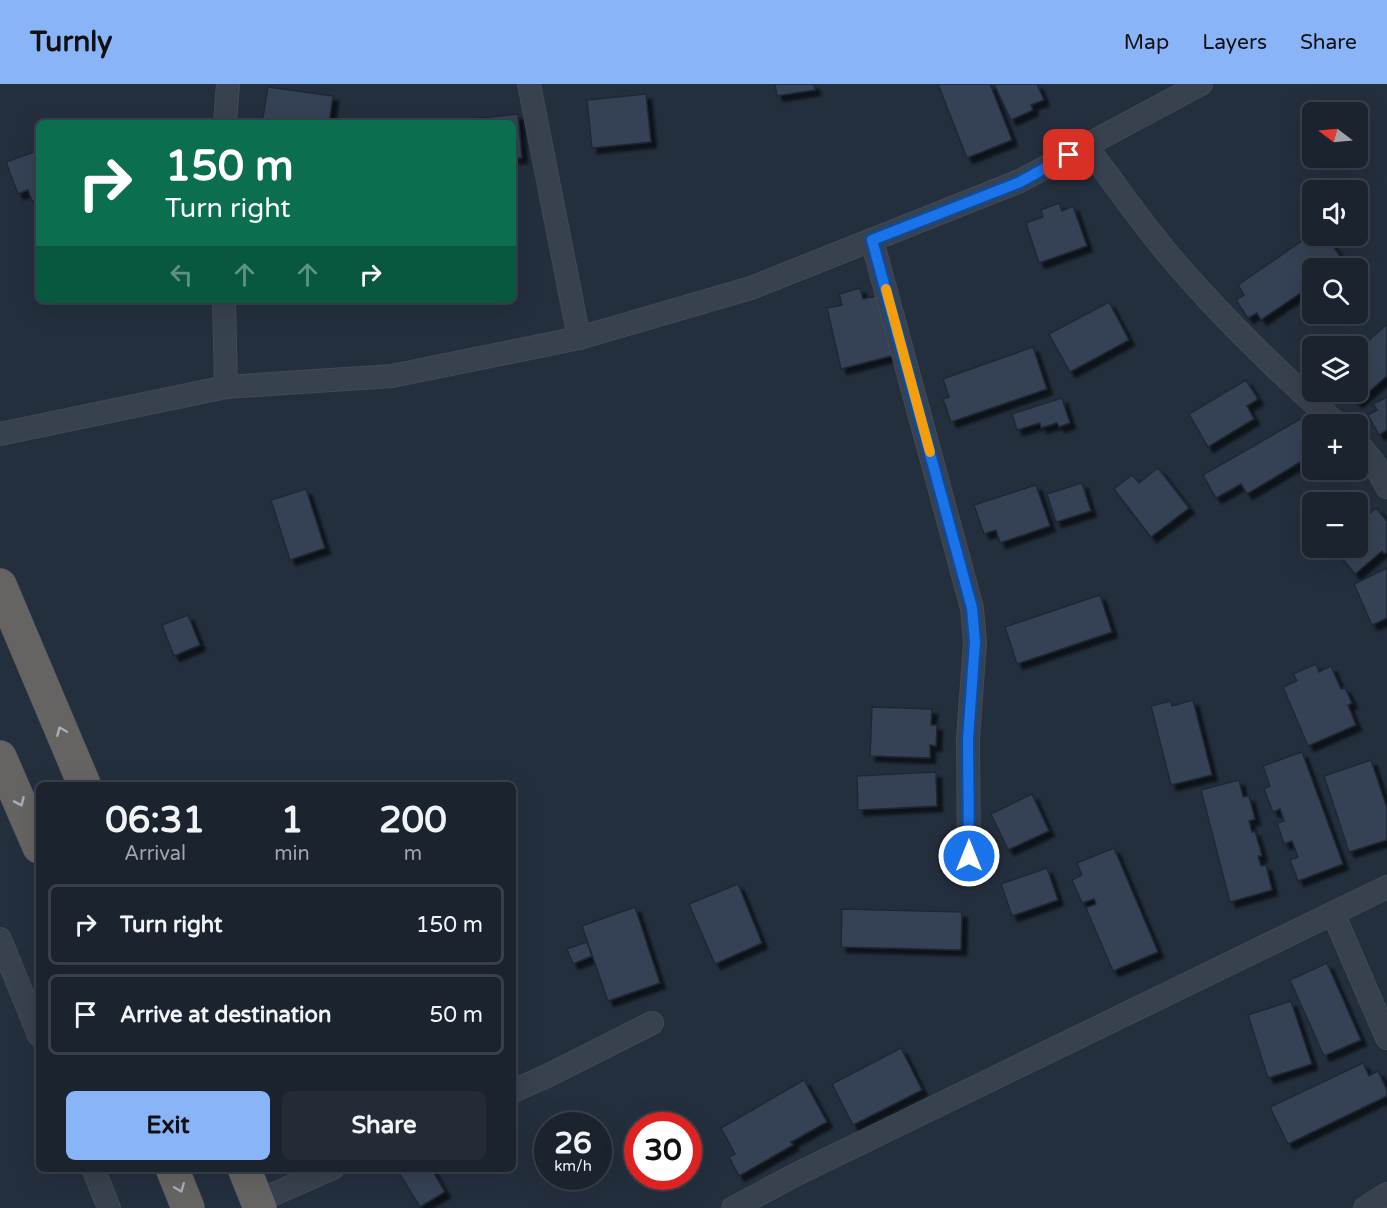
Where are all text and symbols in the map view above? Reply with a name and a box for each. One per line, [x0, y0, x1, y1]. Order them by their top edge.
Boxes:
text: Turnly [30, 25, 112, 59]
text: Map [1124, 30, 1169, 55]
text: Layers [1202, 30, 1267, 55]
text: Share [1300, 30, 1357, 55]
north arrow [1302, 102, 1368, 168]
map controls [1302, 102, 1368, 558]
pin [1043, 129, 1094, 180]
icon: arrive [1052, 138, 1085, 171]
text: 150 m [165, 141, 294, 192]
icon: right [66, 144, 144, 222]
button: sound [1302, 180, 1368, 246]
text: Turn right [165, 192, 291, 225]
icon: left [165, 258, 198, 291]
icon: ahead [228, 258, 261, 291]
icon: ahead [291, 258, 324, 291]
icon: right [354, 258, 387, 291]
button: search [1302, 258, 1368, 324]
button: layers [1302, 336, 1368, 402]
button: + [1302, 414, 1368, 480]
button: − [1302, 492, 1368, 558]
one-way arrow [56, 726, 68, 737]
one-way arrow [13, 796, 25, 807]
text: 06:31 [105, 799, 205, 842]
text: 1 [281, 799, 303, 842]
text: 200 [379, 799, 447, 842]
position arrow [937, 824, 1001, 888]
text: Arrival [124, 842, 186, 866]
text: min [274, 842, 310, 866]
text: m [404, 842, 422, 866]
icon: right [69, 908, 102, 941]
text: Turn right [120, 912, 222, 938]
text: 150 m [416, 912, 483, 938]
icon: arrive [69, 998, 102, 1031]
text: Arrive at destination [120, 1002, 331, 1028]
text: 50 m [429, 1002, 483, 1028]
button: Exit [66, 1091, 270, 1160]
button: Share [282, 1091, 486, 1160]
speed limit sign: 30 [624, 1112, 702, 1190]
text: 26 [554, 1125, 592, 1162]
text: km/h [554, 1157, 592, 1175]
one-way arrow [173, 1182, 185, 1193]

